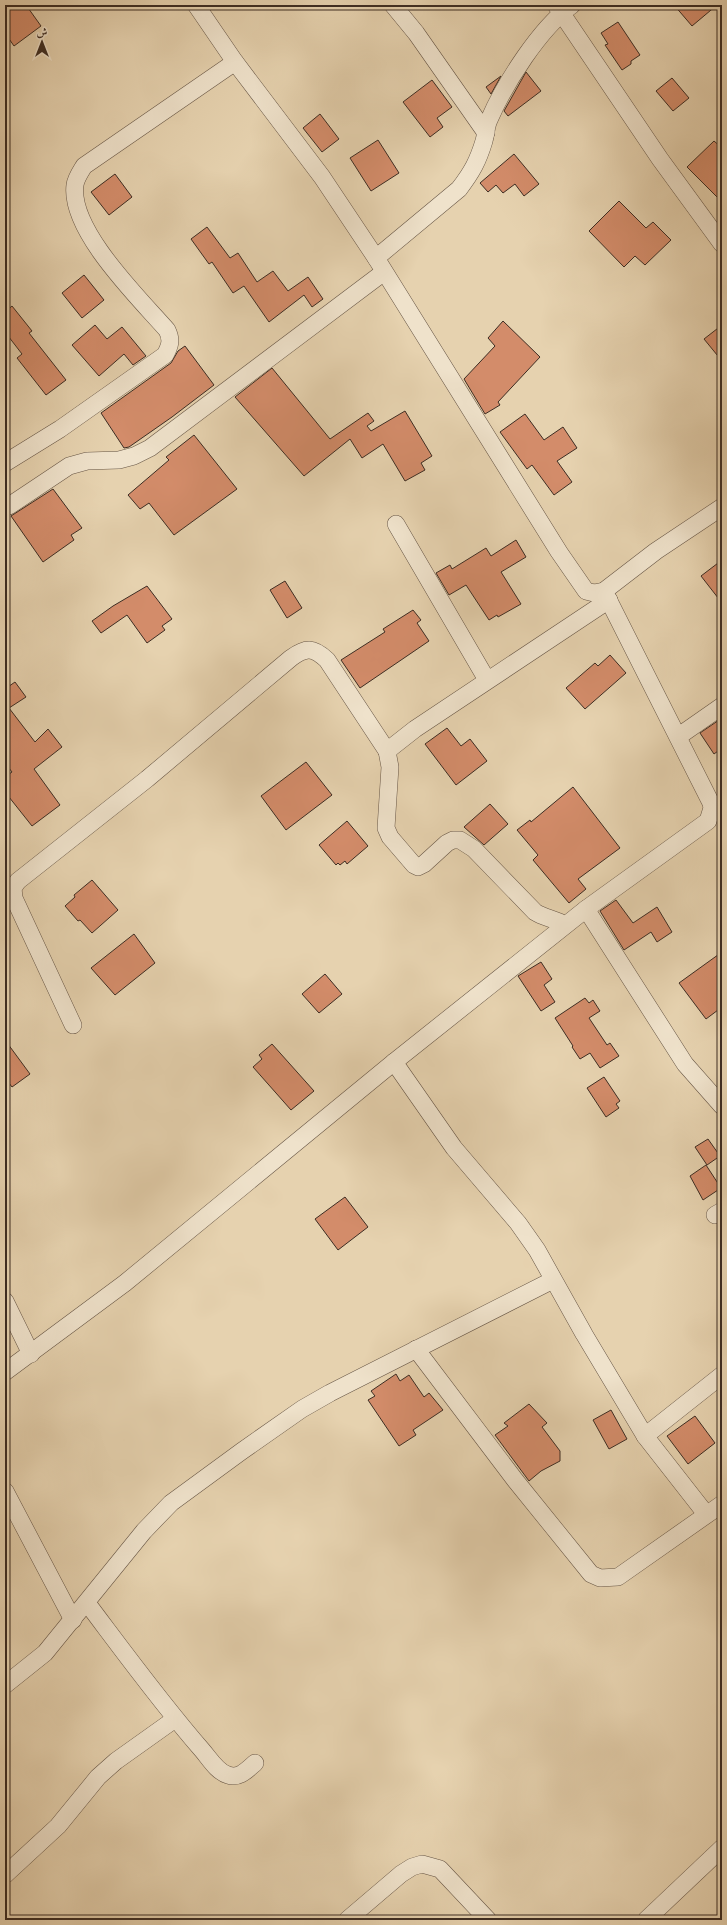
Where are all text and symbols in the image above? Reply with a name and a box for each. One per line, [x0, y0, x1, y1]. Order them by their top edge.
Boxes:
north arrow [22, 22, 62, 62]
text: ش [37, 25, 48, 41]

